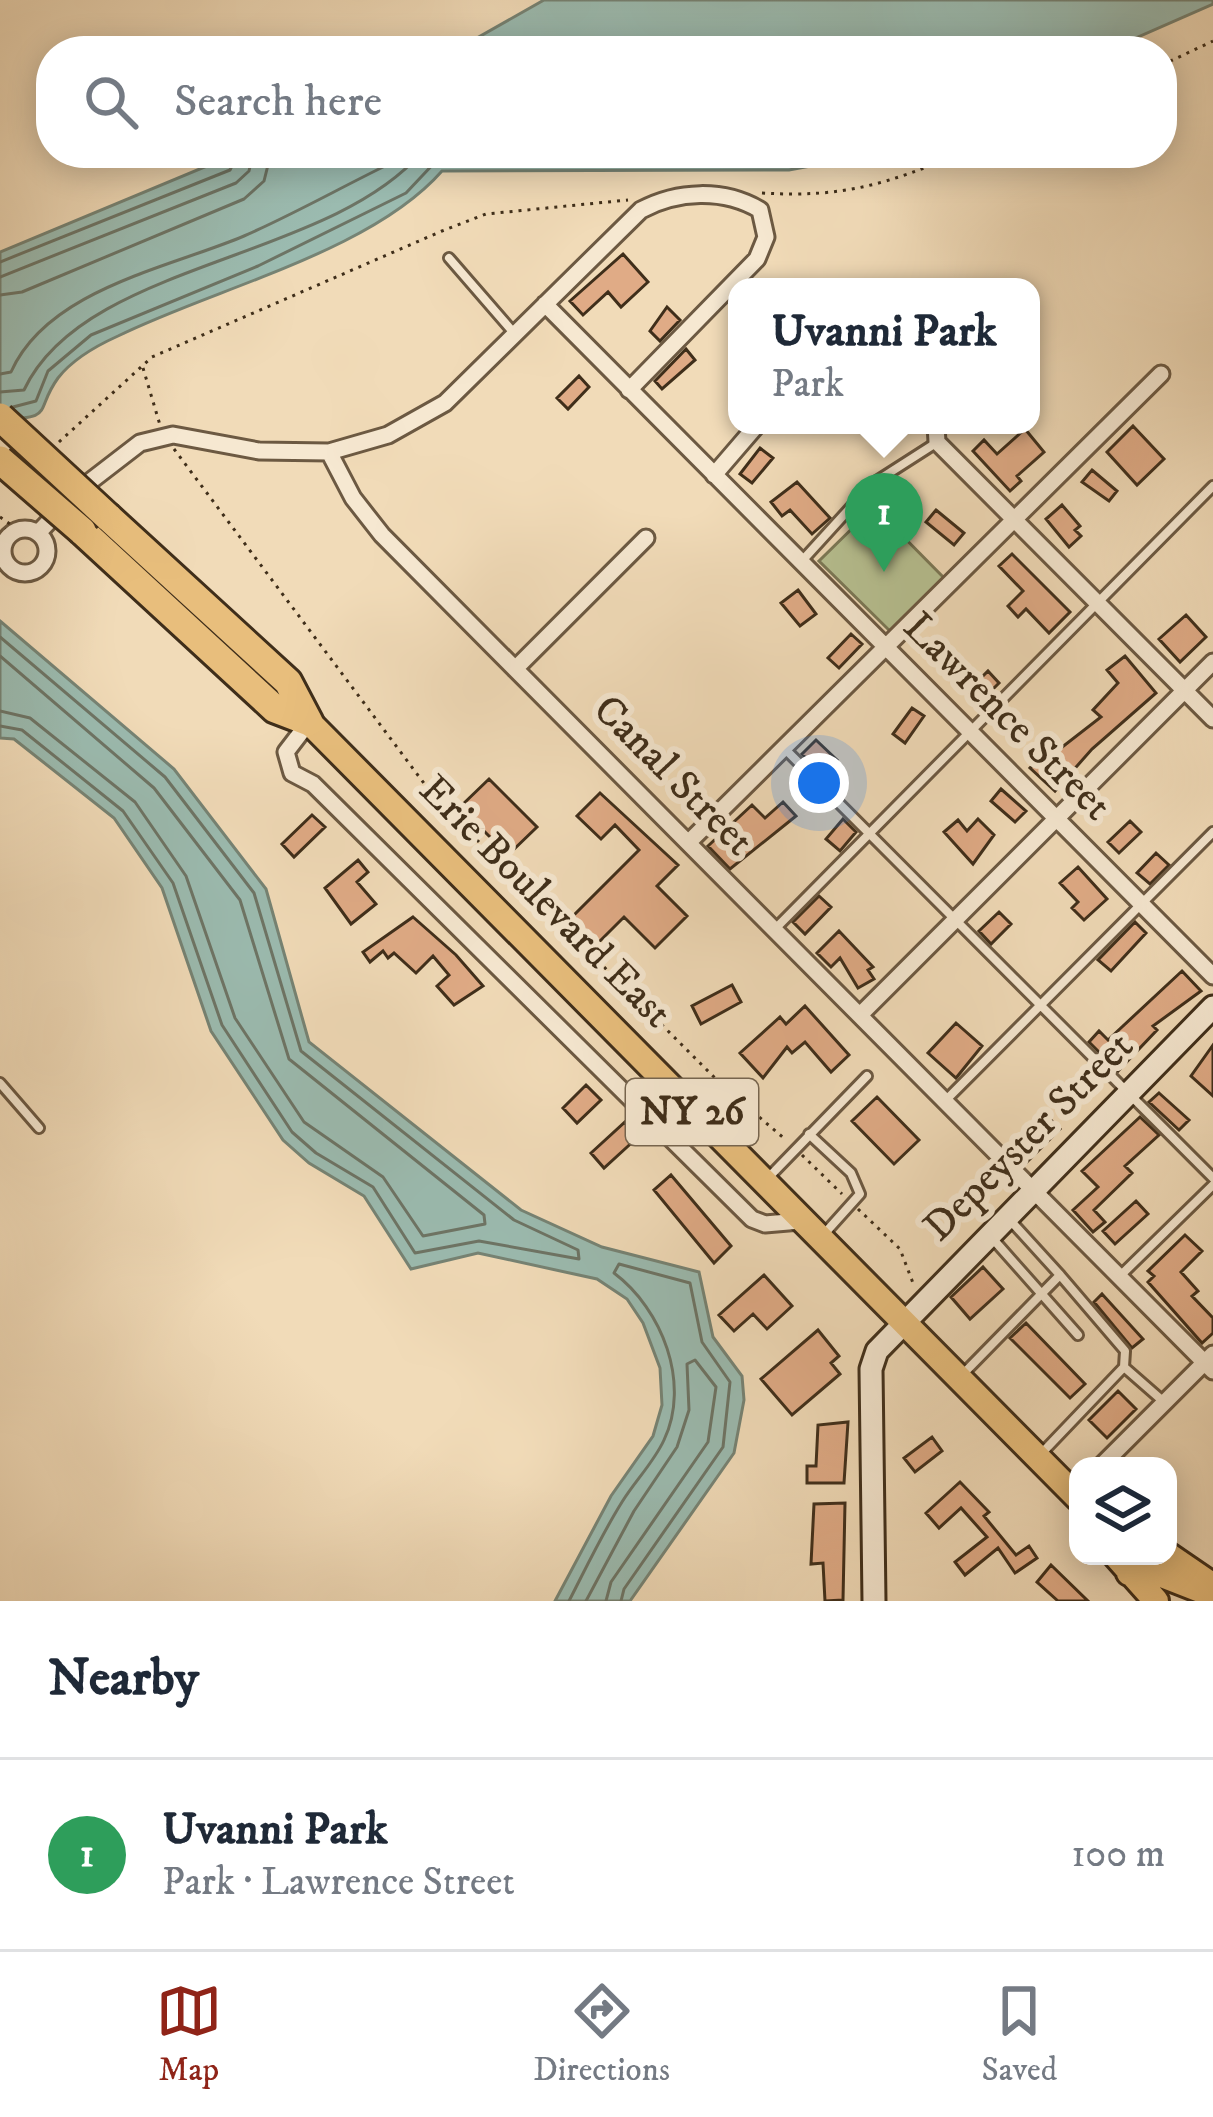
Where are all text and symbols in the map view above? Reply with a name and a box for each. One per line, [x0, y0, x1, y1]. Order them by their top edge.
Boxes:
search box [36, 36, 1177, 168]
icon: search [78, 69, 144, 135]
text: Search here [174, 74, 382, 130]
popup [728, 278, 1040, 434]
text: Uvanni Park [771, 304, 997, 360]
text: Park [771, 360, 844, 409]
pin: 1 [845, 473, 923, 572]
street label: Lawrence Street [892, 602, 1122, 832]
street label: Canal Street [582, 685, 764, 867]
your location [789, 753, 849, 813]
street label: Erie Boulevard East [408, 765, 682, 1039]
street label: Depeyster Street [913, 1021, 1145, 1253]
road number: NY 26 [626, 1079, 758, 1145]
map controls [1069, 1457, 1177, 1565]
button: layers [1069, 1457, 1177, 1565]
text: Nearby [48, 1647, 199, 1711]
text: Uvanni Park [162, 1802, 388, 1858]
text: 1 [80, 1830, 94, 1879]
text: 100 m [1071, 1830, 1165, 1879]
text: Park · Lawrence Street [162, 1858, 515, 1907]
tab: Map [156, 1978, 222, 2091]
tab: Directions [533, 1978, 670, 2091]
tab: Saved [981, 1978, 1057, 2091]

